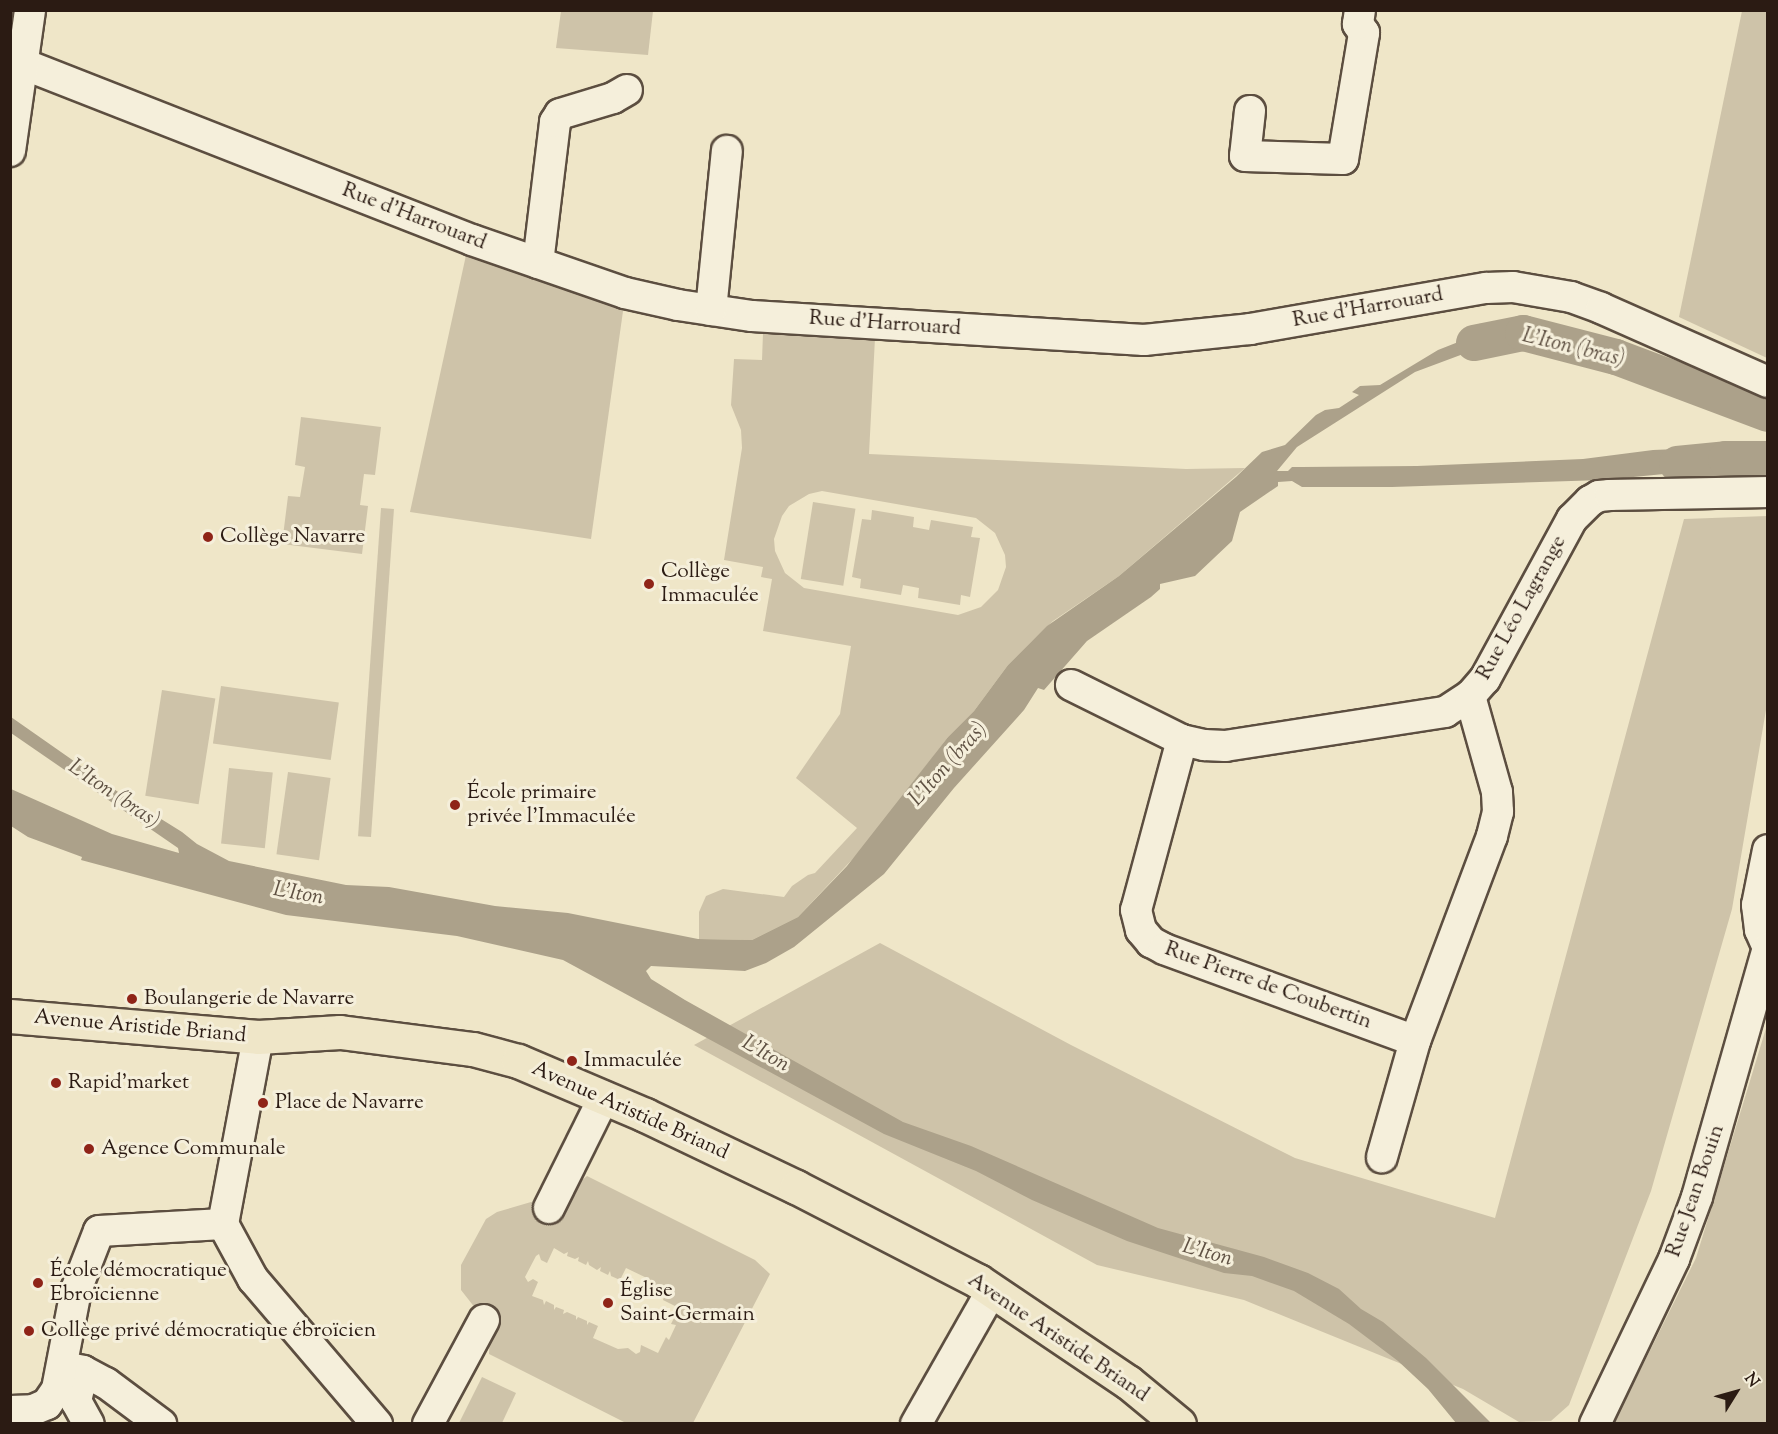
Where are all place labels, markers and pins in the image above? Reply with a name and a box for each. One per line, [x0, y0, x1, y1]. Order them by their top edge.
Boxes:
place label: Collège Navarre [220, 524, 365, 550]
marker: Collège Navarre [201, 530, 215, 544]
place label: Collège Immaculée [661, 559, 759, 609]
marker: Collège Immaculée [642, 577, 656, 591]
place label: École primaire privée l'Immaculée [467, 780, 636, 830]
marker: École primaire privée l'Immaculée [448, 798, 462, 812]
place label: Boulangerie de Navarre [144, 986, 354, 1012]
marker: Boulangerie de Navarre [125, 992, 139, 1006]
place label: Immaculée [584, 1048, 682, 1074]
marker: Immaculée [565, 1054, 579, 1068]
place label: Rapid'market [68, 1070, 189, 1096]
marker: Rapid'market [49, 1076, 63, 1090]
place label: Place de Navarre [275, 1090, 424, 1116]
marker: Place de Navarre [256, 1096, 270, 1110]
place label: Agence Communale [101, 1136, 285, 1162]
marker: Agence Communale [82, 1142, 96, 1156]
place label: École démocratique Ebroïcienne [50, 1258, 227, 1308]
marker: École démocratique Ebroïcienne [31, 1276, 45, 1290]
place label: Église Saint-Germain [620, 1278, 755, 1328]
marker: Église Saint-Germain [601, 1296, 615, 1310]
place label: Collège privé démocratique ébroïcien [41, 1318, 376, 1344]
marker: Collège privé démocratique ébroïcien [22, 1324, 36, 1338]

